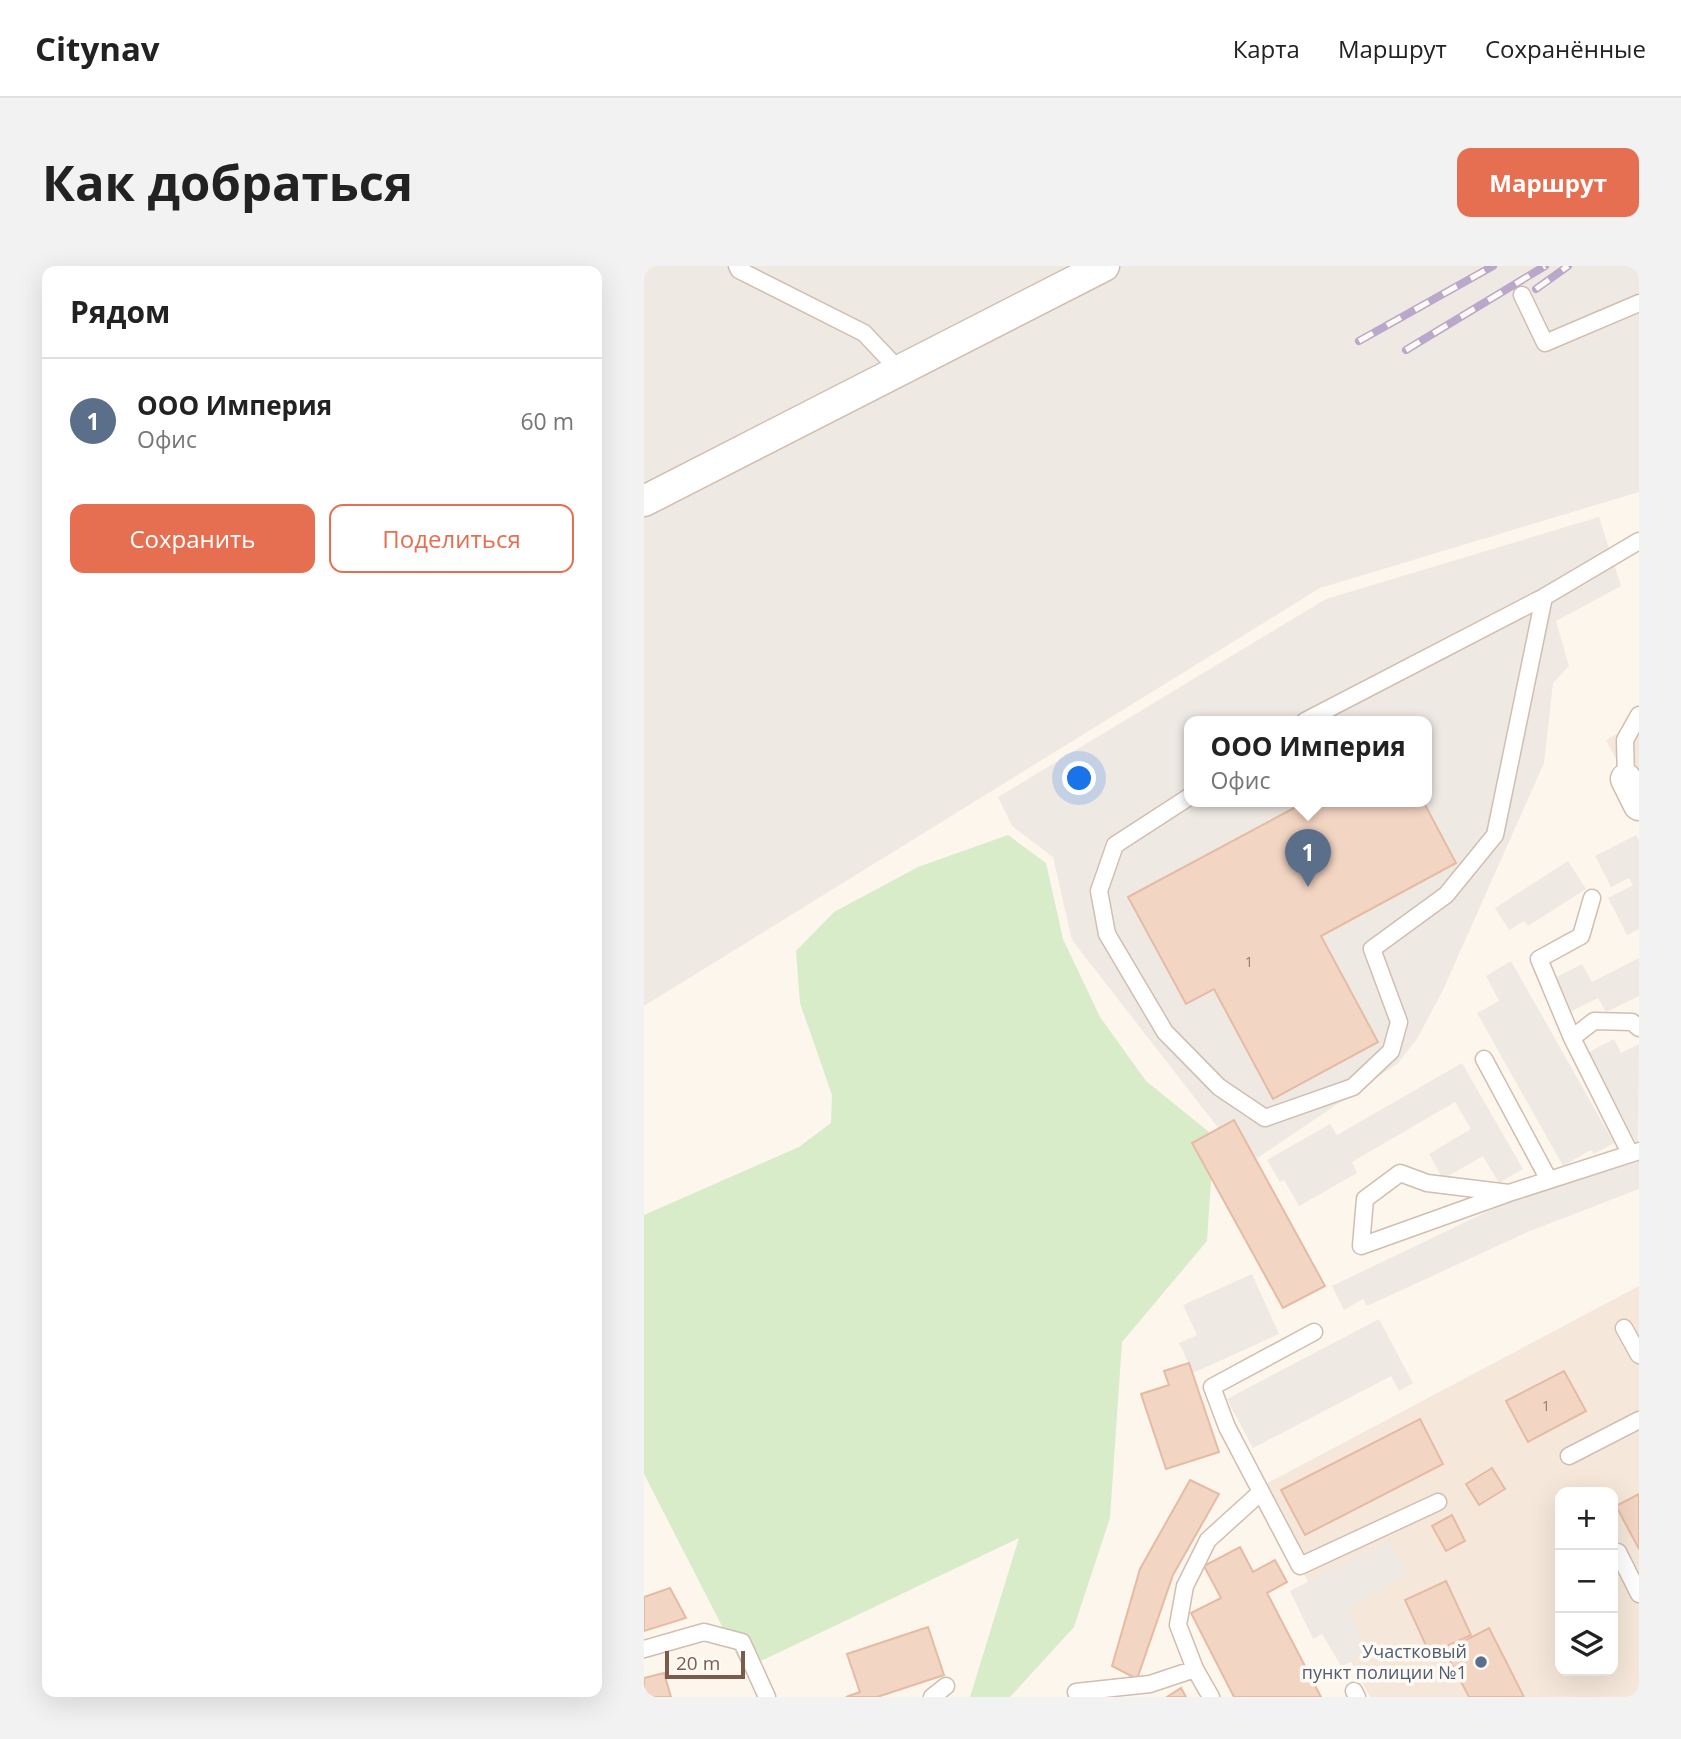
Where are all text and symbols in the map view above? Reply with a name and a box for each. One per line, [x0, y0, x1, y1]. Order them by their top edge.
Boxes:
text: Citynav [35, 26, 160, 71]
text: Карта [1233, 32, 1300, 65]
text: Маршрут [1338, 32, 1447, 65]
text: Сохранённые [1485, 32, 1646, 65]
button: Маршрут [1457, 148, 1639, 217]
text: Как добраться [42, 149, 413, 215]
text: Рядом [70, 291, 170, 332]
text: ООО Империя [137, 387, 332, 423]
text: 1 [86, 405, 100, 437]
text: 60 m [520, 405, 574, 437]
text: Офис [137, 423, 197, 455]
button: Сохранить [70, 504, 315, 573]
button: Поделиться [329, 504, 574, 573]
popup [1184, 716, 1432, 807]
text: ООО Империя [1210, 728, 1406, 764]
your location [1062, 761, 1096, 795]
text: Офис [1210, 764, 1270, 796]
pin: 1 [1285, 829, 1331, 887]
house number: 1 [1245, 952, 1253, 971]
house number: 1 [1542, 1396, 1550, 1415]
map controls [1555, 1487, 1618, 1676]
button: + [1555, 1487, 1618, 1550]
button: − [1555, 1550, 1618, 1613]
button: layers [1555, 1613, 1618, 1676]
place label: Участковый пункт полиции №1 [1302, 1639, 1467, 1684]
scale bar [665, 1648, 746, 1680]
text: 20 m [676, 1650, 720, 1676]
marker: Участковый пункт полиции №1 [1473, 1654, 1489, 1670]

